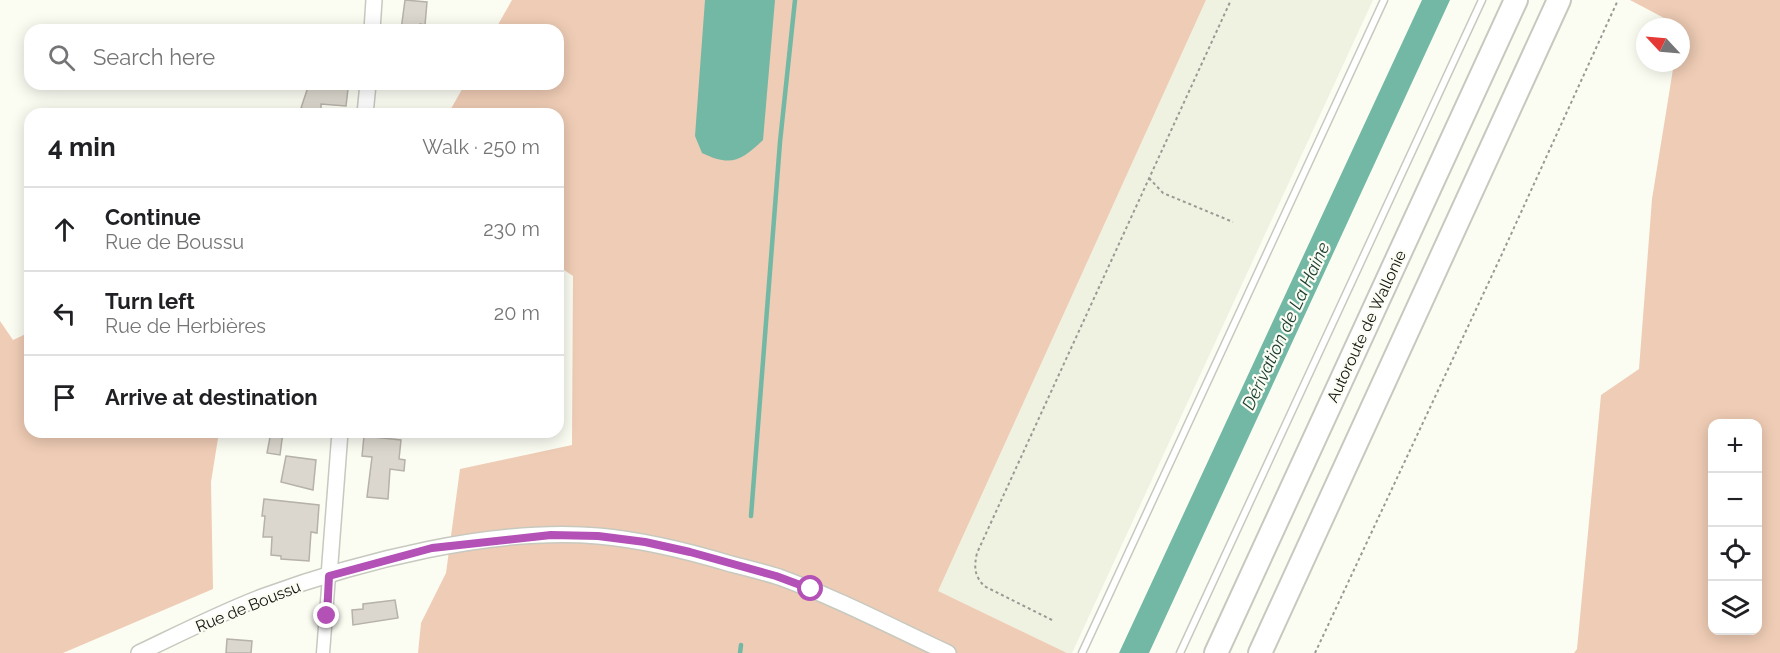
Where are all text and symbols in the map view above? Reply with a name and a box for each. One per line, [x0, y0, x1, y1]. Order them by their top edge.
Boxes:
north arrow [1636, 18, 1690, 72]
search box [24, 24, 564, 90]
icon: search [45, 41, 78, 74]
text: Search here [93, 44, 215, 70]
text: 4 min [48, 132, 116, 162]
text: Walk · 250 m [422, 135, 540, 159]
text: Continue [105, 204, 201, 230]
icon: ahead [48, 213, 81, 246]
text: 230 m [483, 217, 540, 241]
text: Rue de Boussu [105, 230, 244, 254]
water label: Dérivation de La Haine [1237, 238, 1334, 413]
street label: Autoroute de Wallonie [1323, 247, 1410, 405]
text: Turn left [105, 288, 195, 314]
icon: left [48, 297, 81, 330]
text: 20 m [494, 301, 540, 325]
text: Rue de Herbières [105, 314, 266, 338]
icon: arrive [48, 381, 81, 414]
text: Arrive at destination [105, 384, 318, 410]
map controls [1708, 419, 1762, 635]
button: + [1708, 419, 1762, 473]
button: − [1708, 473, 1762, 527]
button: locate [1708, 527, 1762, 581]
route start [797, 575, 823, 601]
street label: Rue de Boussu [193, 577, 303, 636]
button: layers [1708, 581, 1762, 635]
route end [313, 602, 339, 628]

